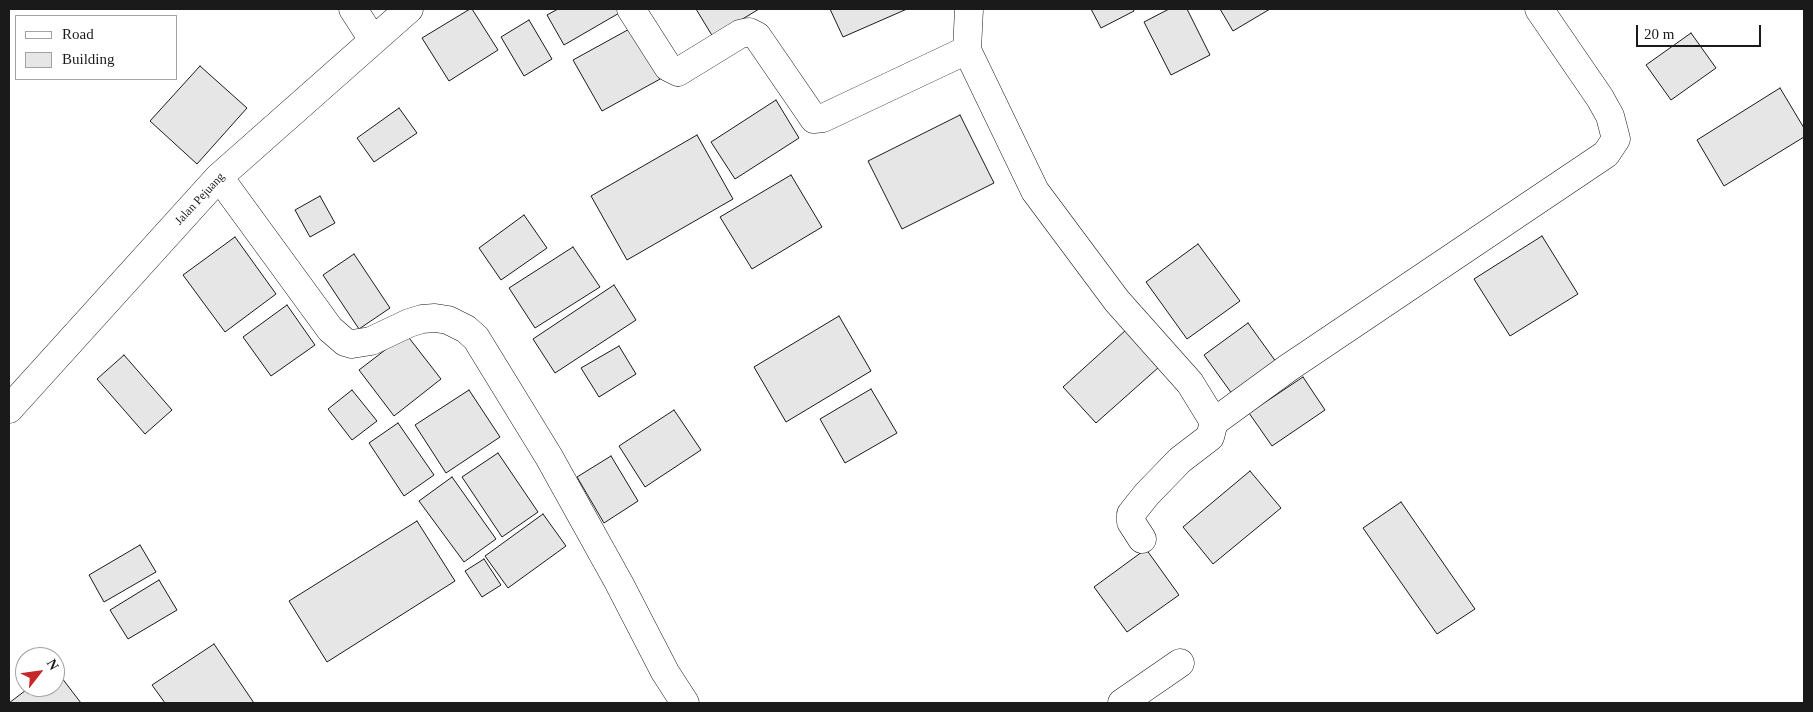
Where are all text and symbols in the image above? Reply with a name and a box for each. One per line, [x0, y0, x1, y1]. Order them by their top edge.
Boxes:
legend [15, 15, 178, 80]
scale bar [1638, 15, 1763, 47]
text: Road [62, 26, 94, 42]
text: 20 m [1644, 26, 1674, 42]
text: Building [62, 51, 115, 67]
street label: Jalan Pejuang [172, 170, 228, 228]
north arrow [15, 647, 65, 697]
text: N [44, 657, 62, 673]

